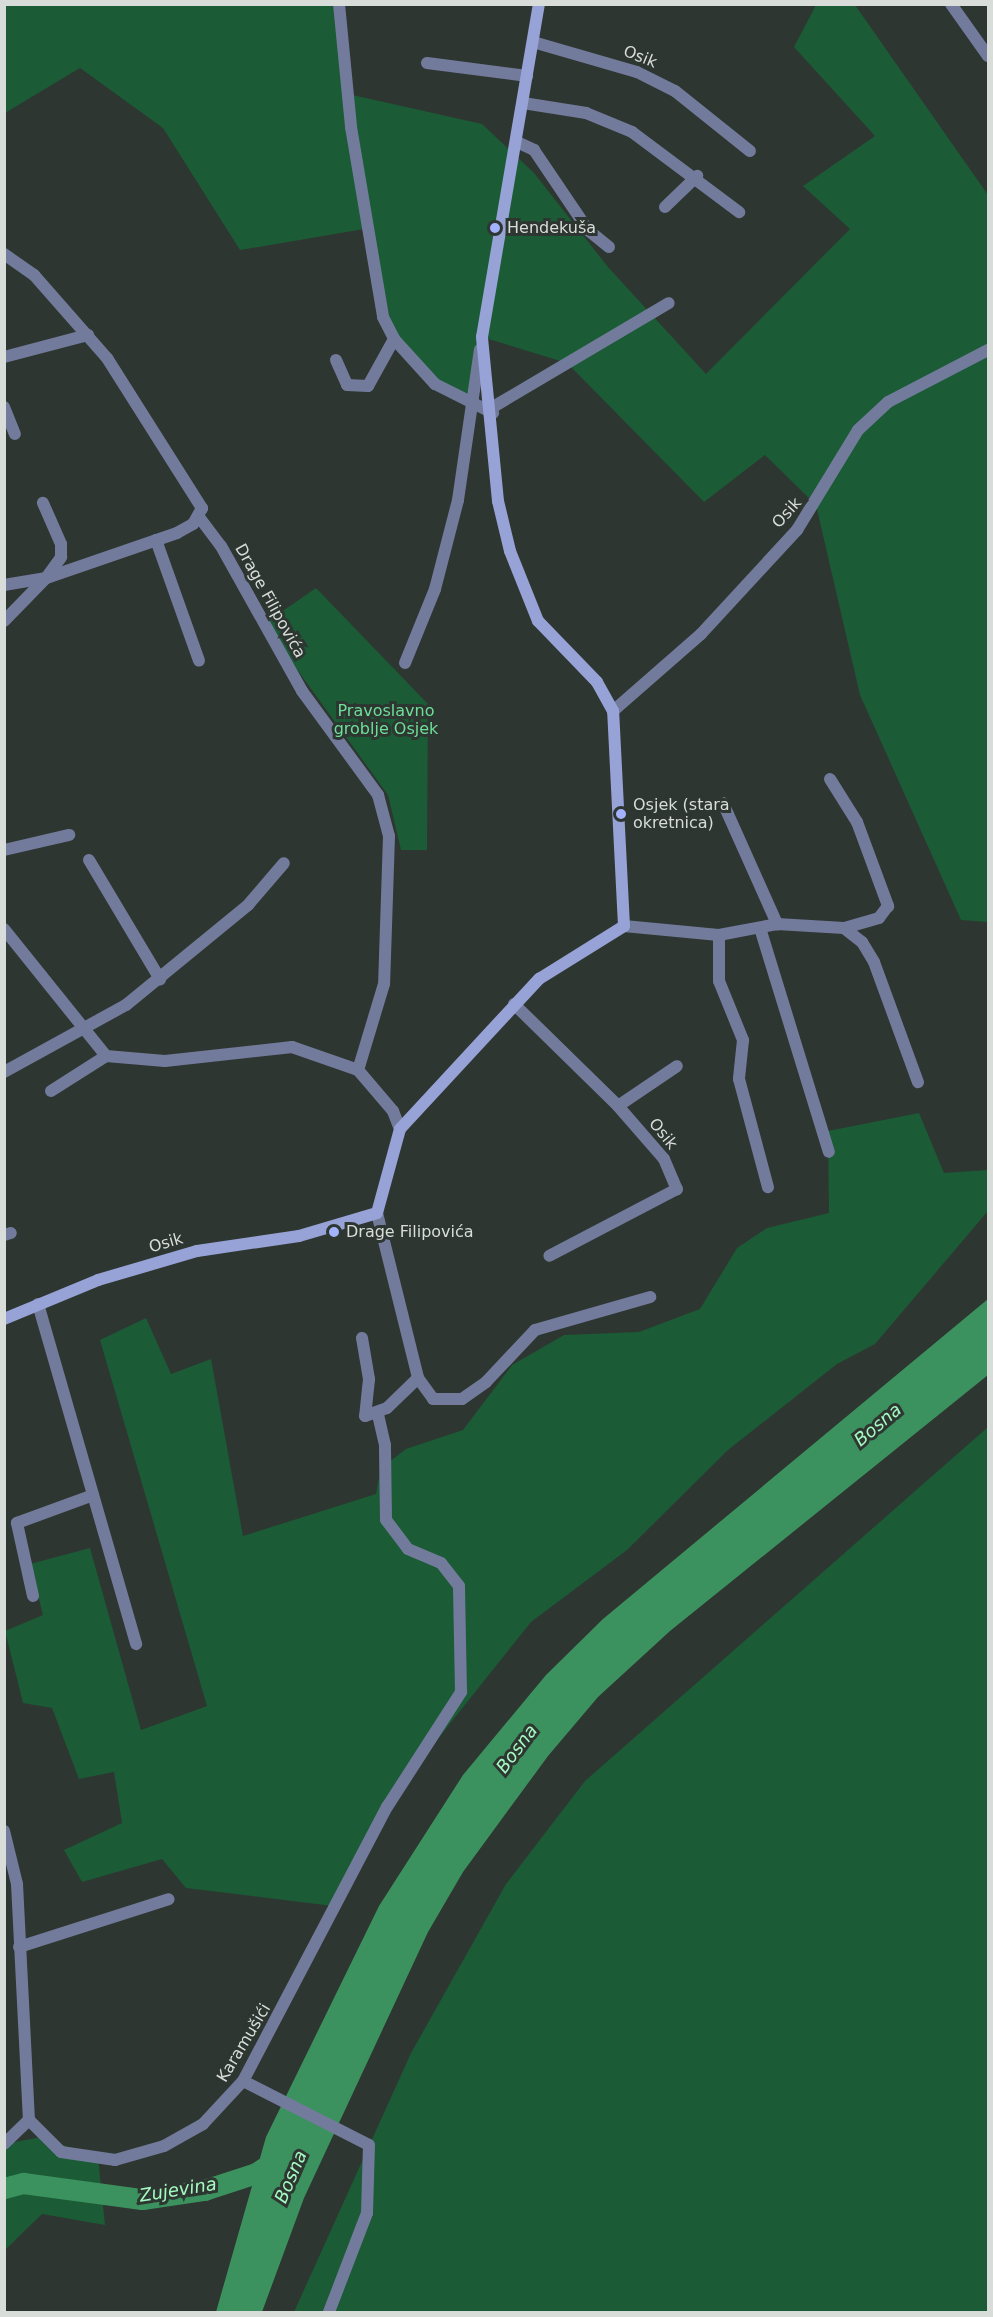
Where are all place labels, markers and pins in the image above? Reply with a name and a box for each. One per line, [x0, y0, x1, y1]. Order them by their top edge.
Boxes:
place label: Hendekuša [507, 218, 596, 238]
marker: Hendekuša [488, 221, 502, 235]
place label: Osjek (stara okretnica) [633, 795, 730, 833]
marker: Osjek (stara okretnica) [614, 807, 628, 821]
place label: Drage Filipovića [346, 1222, 474, 1242]
marker: Drage Filipovića [327, 1225, 341, 1239]

